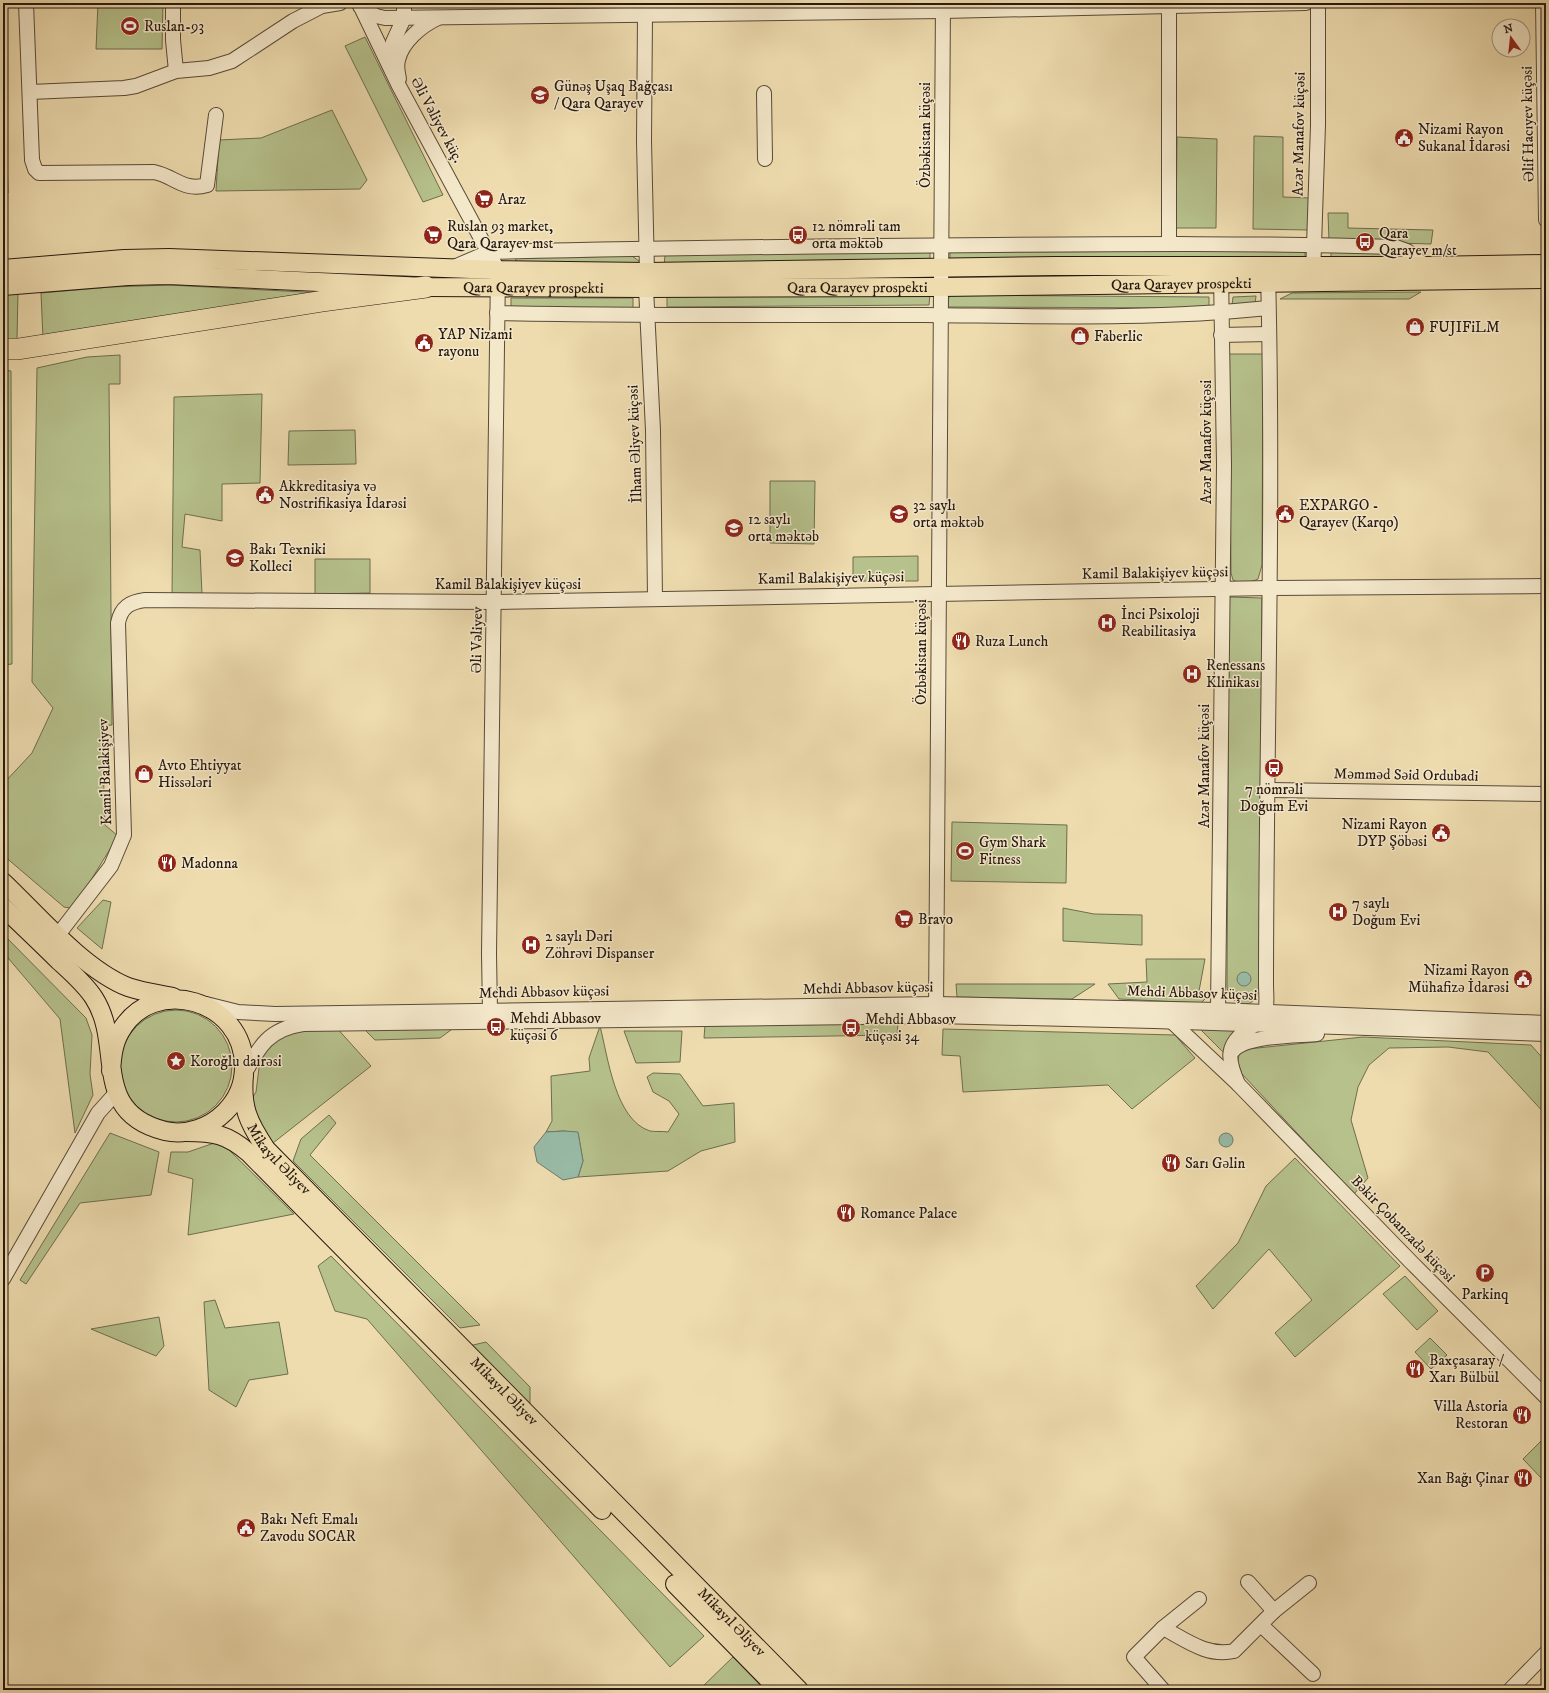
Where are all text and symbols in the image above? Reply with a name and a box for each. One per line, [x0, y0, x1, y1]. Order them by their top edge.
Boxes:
sports icon: Ruslan-93 [119, 15, 141, 37]
place label: Ruslan-93 [144, 17, 204, 36]
north arrow [1491, 18, 1531, 58]
text: N [1502, 21, 1515, 37]
street label: Əlif Hacıyev küçəsi [1517, 66, 1539, 182]
street label: Azər Manafov küçəsi [1288, 72, 1310, 196]
street label: Əli Vəliyev küç. [406, 74, 468, 166]
place label: Günəş Uşaq Bağçası / Qara Qarayev [554, 77, 673, 113]
street label: Özbəkistan küçəsi [916, 82, 935, 188]
school or university icon: Günəş Uşaq Bağçası / Qara Qarayev [529, 84, 551, 106]
place label: Nizami Rayon Sukanal İdarəsi [1418, 120, 1510, 156]
public building icon: Nizami Rayon Sukanal İdarəsi [1393, 127, 1415, 149]
supermarket icon: Araz [473, 188, 495, 210]
place label: Araz [498, 190, 527, 209]
place label: Ruslan 93 market, Qara Qarayev mst [447, 217, 553, 253]
place label: 12 nömrəli tam orta məktəb [812, 217, 901, 253]
supermarket icon: Ruslan 93 market, Qara Qarayev mst [422, 224, 444, 246]
bus stop icon: 12 nömrəli tam orta məktəb [787, 224, 809, 246]
place label: Qara Qarayev m/st [1379, 224, 1457, 260]
bus stop icon: Qara Qarayev m/st [1354, 231, 1376, 253]
street label: Qara Qarayev prospekti [1111, 273, 1252, 294]
street label: Qara Qarayev prospekti [463, 278, 604, 297]
street label: Qara Qarayev prospekti [787, 278, 928, 297]
shop icon: FUJIFiLM [1404, 316, 1426, 338]
place label: FUJIFiLM [1429, 318, 1500, 337]
place label: YAP Nizami rayonu [438, 325, 512, 361]
shop icon: Faberlic [1069, 325, 1091, 347]
place label: Faberlic [1094, 327, 1143, 346]
public building icon: YAP Nizami rayonu [413, 332, 435, 354]
street label: Azər Manafov küçəsi [1197, 380, 1216, 504]
street label: İlham Əliyev küçəsi [623, 384, 647, 503]
place label: Akkreditasiya və Nostrifikasiya İdarəsi [279, 477, 407, 513]
public building icon: Akkreditasiya və Nostrifikasiya İdarəsi [254, 484, 276, 506]
place label: 32 saylı orta məktəb [913, 496, 984, 532]
place label: EXPARGO - Qarayev (Karqo) [1299, 496, 1399, 532]
school or university icon: 32 saylı orta məktəb [888, 503, 910, 525]
public building icon: EXPARGO - Qarayev (Karqo) [1274, 503, 1296, 525]
place label: 12 saylı orta məktəb [748, 510, 819, 546]
school or university icon: 12 saylı orta məktəb [723, 517, 745, 539]
place label: Bakı Texniki Kolleci [249, 540, 326, 576]
school or university icon: Bakı Texniki Kolleci [224, 547, 246, 569]
street label: Kamil Balakişiyev küçəsi [1082, 562, 1229, 584]
street label: Kamil Balakişiyev küçəsi [758, 567, 905, 589]
street label: Kamil Balakişiyev küçəsi [435, 575, 581, 594]
street label: Özbəkistan küçəsi [912, 599, 931, 705]
place label: İnci Psixoloji Reabilitasiya [1121, 605, 1200, 641]
street label: Əli Vəliyev [467, 606, 487, 674]
hospital icon: İnci Psixoloji Reabilitasiya [1096, 612, 1118, 634]
restaurant icon: Ruza Lunch [950, 630, 972, 652]
place label: Ruza Lunch [975, 632, 1049, 651]
place label: Renessans Klinikası [1206, 656, 1265, 692]
hospital icon: Renessans Klinikası [1181, 663, 1203, 685]
street label: Azər Manafov küçəsi [1195, 704, 1214, 828]
street label: Kamil Balakişiyev [94, 718, 116, 826]
place label: Avto Ehtiyyat Hissәlәri [158, 756, 242, 792]
bus stop icon: 7 nömrəli Doğum Evi [1263, 757, 1285, 779]
shop icon: Avto Ehtiyyat Hissәlәri [133, 763, 155, 785]
street label: Məmməd Səid Ordubadi [1333, 764, 1479, 786]
place label: 7 nömrəli Doğum Evi [1240, 780, 1308, 816]
place label: Nizami Rayon DYP Şöbəsi [1342, 815, 1427, 851]
public building icon: Nizami Rayon DYP Şöbəsi [1430, 822, 1452, 844]
place label: Gym Shark Fitness [979, 833, 1047, 869]
sports icon: Gym Shark Fitness [954, 840, 976, 862]
restaurant icon: Madonna [156, 852, 178, 874]
place label: Madonna [181, 854, 239, 873]
place label: 7 saylı Doğum Evi [1352, 894, 1420, 930]
hospital icon: 7 saylı Doğum Evi [1327, 901, 1349, 923]
supermarket icon: Bravo [893, 908, 915, 930]
place label: Bravo [918, 910, 953, 929]
place label: 2 saylı Dəri Zöhrəvi Dispanser [545, 927, 655, 963]
hospital icon: 2 saylı Dəri Zöhrəvi Dispanser [520, 934, 542, 956]
place label: Nizami Rayon Mühafizə İdarəsi [1408, 961, 1509, 997]
public building icon: Nizami Rayon Mühafizə İdarəsi [1512, 968, 1534, 990]
street label: Mehdi Abbasov küçəsi [802, 977, 934, 999]
street label: Mehdi Abbasov küçəsi [478, 981, 610, 1003]
street label: Mehdi Abbasov küçəsi [1126, 981, 1258, 1005]
place label: Mehdi Abbasov küçəsi 6 [510, 1009, 601, 1045]
place label: Mehdi Abbasov küçəsi 34 [865, 1010, 956, 1046]
bus stop icon: Mehdi Abbasov küçəsi 6 [485, 1016, 507, 1038]
bus stop icon: Mehdi Abbasov küçəsi 34 [840, 1017, 862, 1039]
place icon: Koroğlu dairəsi [165, 1050, 187, 1072]
place label: Koroğlu dairəsi [190, 1052, 282, 1071]
street label: Mikayıl Əliyev [243, 1120, 315, 1199]
restaurant icon: Sarı Gəlin [1160, 1152, 1182, 1174]
place label: Sarı Gəlin [1185, 1154, 1245, 1173]
street label: Bəkir Çobanzadə küçəsi [1347, 1171, 1459, 1287]
restaurant icon: Romance Palace [835, 1202, 857, 1224]
place label: Romance Palace [860, 1204, 957, 1223]
parking icon: Parkinq [1474, 1262, 1496, 1284]
place label: Parkinq [1461, 1285, 1509, 1304]
place label: Baxçasaray / Xarı Bülbül [1429, 1351, 1505, 1387]
street label: Mikayıl Əliyev [466, 1353, 543, 1430]
restaurant icon: Baxçasaray / Xarı Bülbül [1404, 1358, 1426, 1380]
place label: Villa Astoria Restoran [1433, 1397, 1509, 1433]
restaurant icon: Villa Astoria Restoran [1511, 1404, 1533, 1426]
restaurant icon: Xan Bağı Çinar [1512, 1467, 1534, 1489]
place label: Xan Bağı Çinar [1417, 1469, 1509, 1488]
place label: Bakı Neft Emalı Zavodu SOCAR [260, 1510, 358, 1546]
public building icon: Bakı Neft Emalı Zavodu SOCAR [235, 1517, 257, 1539]
street label: Mikayıl Əliyev [694, 1583, 770, 1661]

